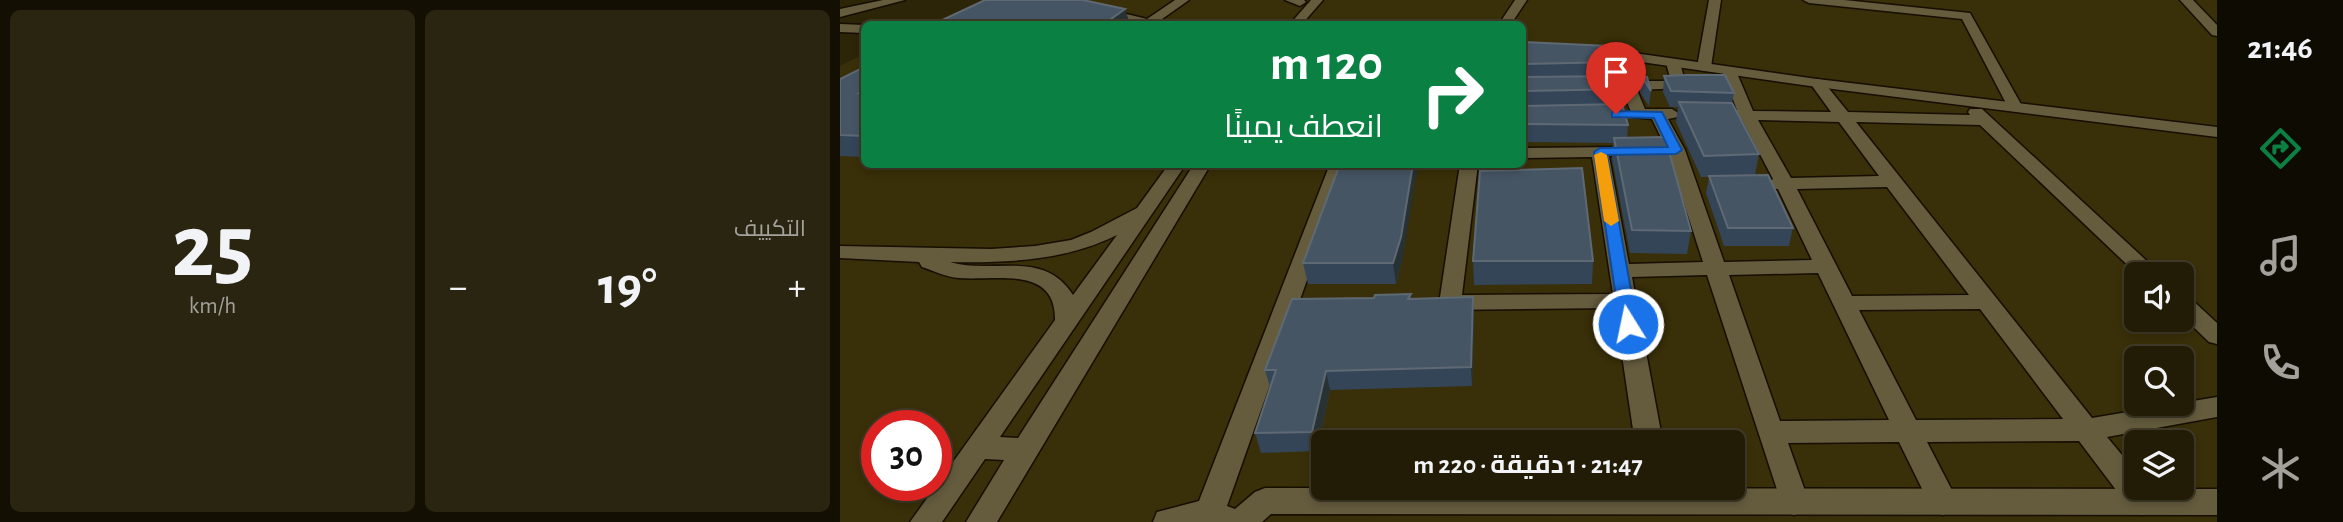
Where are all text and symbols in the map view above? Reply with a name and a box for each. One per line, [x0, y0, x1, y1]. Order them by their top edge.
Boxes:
text: 21:46 [2247, 32, 2313, 64]
text: 120 m [1270, 40, 1383, 89]
pin [1586, 42, 1646, 114]
icon: right [1407, 49, 1498, 140]
icon: arrive [1597, 53, 1635, 91]
text: انعطف يمينًا [1224, 111, 1383, 143]
icon: directions [2256, 124, 2305, 173]
text: 25 [171, 202, 254, 293]
text: التكييف [734, 218, 806, 241]
icon: music [2256, 231, 2305, 280]
text: 19° [598, 261, 657, 313]
map controls [2124, 262, 2194, 500]
button: sound [2124, 262, 2194, 332]
text: − [449, 269, 467, 307]
text: + [788, 269, 806, 307]
position arrow [1591, 287, 1665, 361]
text: km/h [189, 295, 236, 318]
icon: phone [2256, 338, 2305, 387]
button: search [2124, 346, 2194, 416]
speed limit sign: 30 [861, 410, 952, 501]
button: layers [2124, 430, 2194, 500]
icon: climate [2256, 444, 2305, 493]
text: 21:47 · 1 دقيقة · 220 m [1413, 452, 1643, 478]

